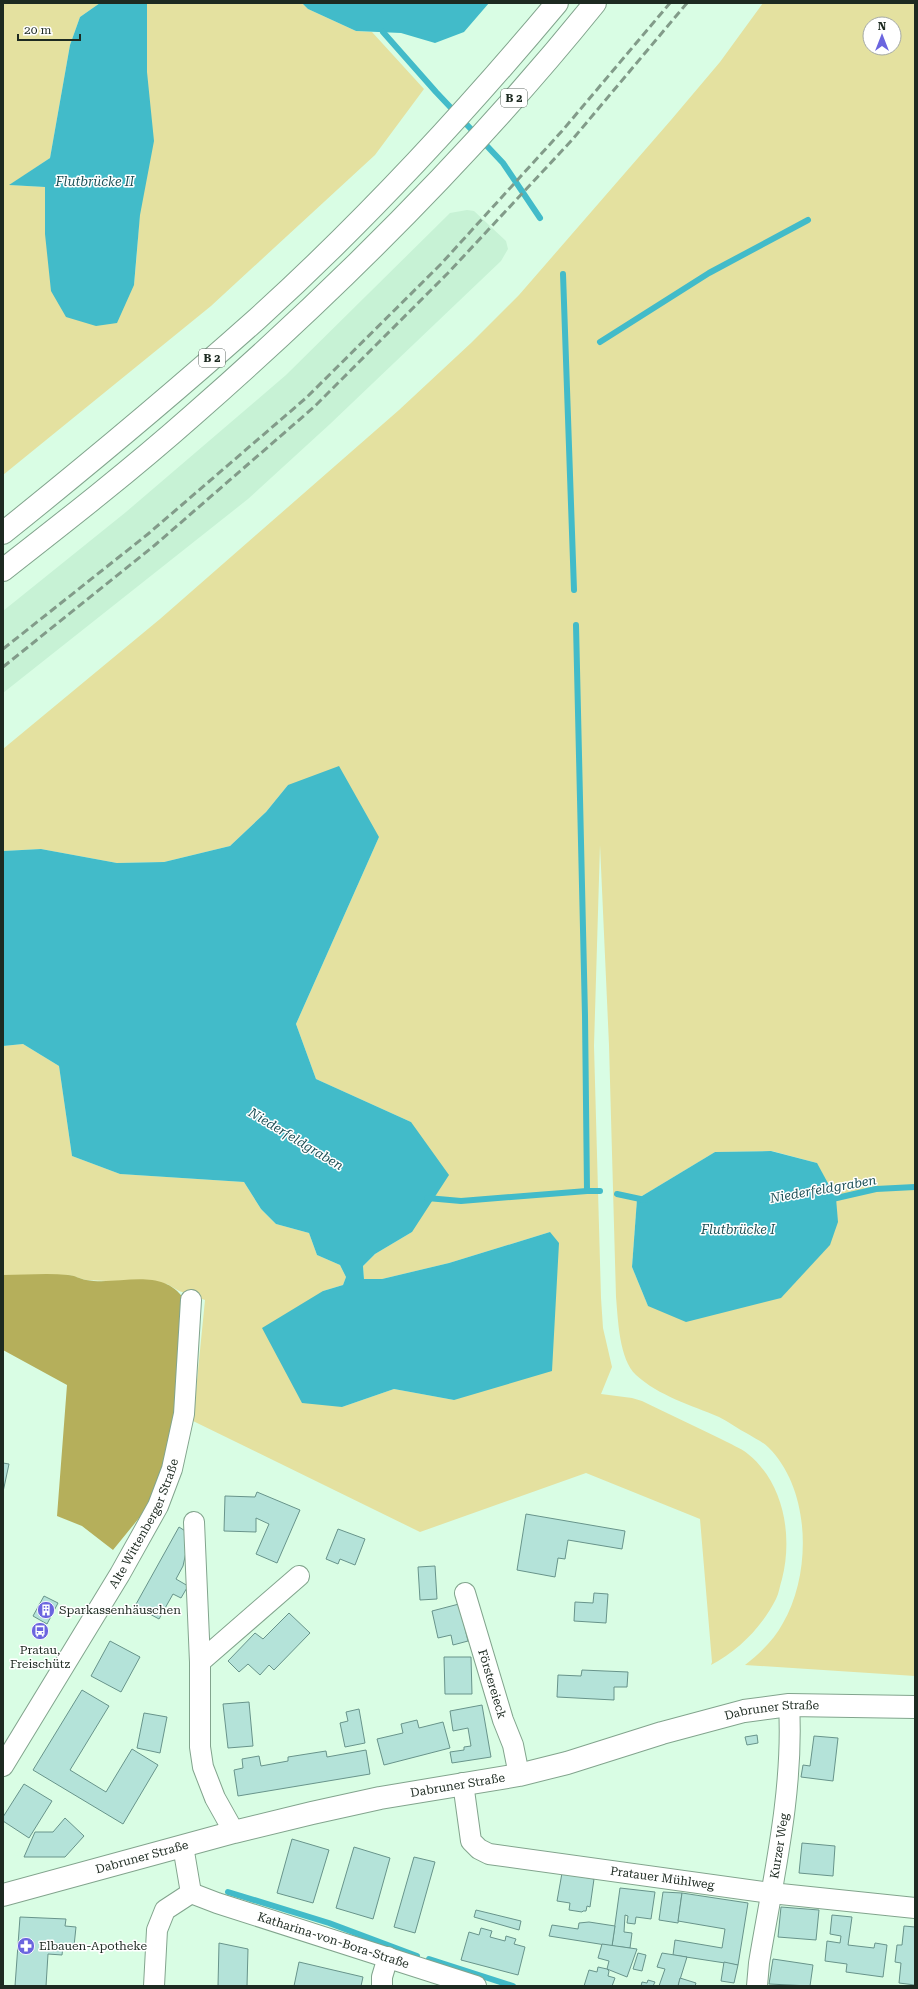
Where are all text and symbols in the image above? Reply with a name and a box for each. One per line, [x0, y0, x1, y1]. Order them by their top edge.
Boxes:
scale bar [18, 16, 80, 42]
north arrow [862, 16, 902, 56]
text: N [878, 20, 887, 33]
text: 20 m [24, 23, 51, 37]
road number: B 2 [501, 89, 527, 107]
water label: Flutbrücke II [54, 174, 136, 189]
road number: B 2 [199, 349, 225, 367]
water label: Niederfeldgraben [245, 1104, 346, 1173]
water label: Niederfeldgraben [768, 1172, 877, 1206]
water label: Flutbrücke I [700, 1222, 776, 1237]
street label: Alte Wittenberger Straße [106, 1457, 181, 1591]
building icon: Sparkassenhäuschen [36, 1600, 56, 1620]
place label: Sparkassenhäuschen [59, 1603, 181, 1617]
bus stop icon: Pratau, Freischütz [30, 1621, 50, 1641]
place label: Pratau, Freischütz [10, 1643, 70, 1671]
street label: Förstereieck [475, 1648, 509, 1721]
street label: Dabruner Straße [723, 1698, 820, 1723]
street label: Dabruner Straße [409, 1770, 506, 1800]
street label: Kurzer Weg [767, 1812, 791, 1880]
street label: Dabruner Straße [94, 1838, 190, 1876]
street label: Pratauer Mühlweg [609, 1864, 716, 1892]
street label: Katharina-von-Bora-Straße [256, 1909, 411, 1971]
pharmacy icon: Elbauen-Apotheke [16, 1936, 36, 1956]
place label: Elbauen-Apotheke [39, 1939, 148, 1953]

